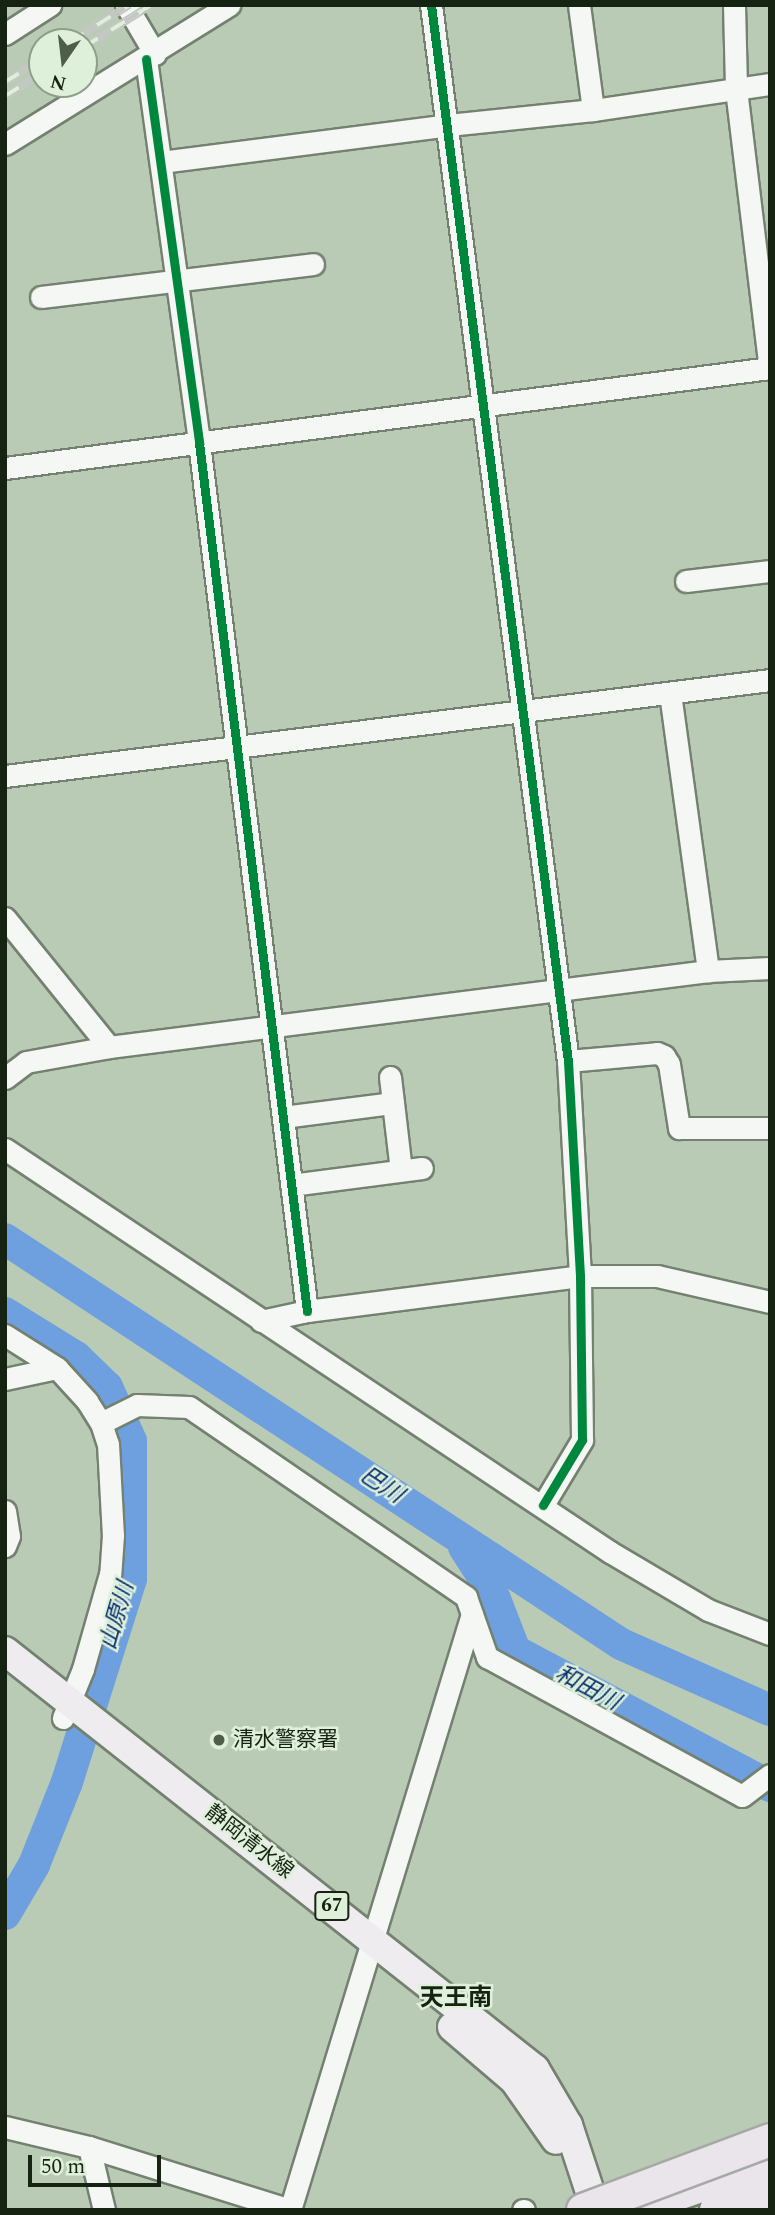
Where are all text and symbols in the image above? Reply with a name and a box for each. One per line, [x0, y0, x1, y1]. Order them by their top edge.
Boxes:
north arrow [28, 28, 98, 98]
text: N [47, 66, 69, 98]
water label: 巴川 [354, 1462, 408, 1510]
water label: 山原川 [95, 1579, 141, 1653]
water label: 和田川 [550, 1661, 624, 1717]
place label: 清水警察署 [233, 1727, 338, 1753]
marker: 清水警察署 [211, 1732, 227, 1748]
street label: 静岡清水線 [200, 1800, 298, 1884]
road number: 67 [313, 1890, 351, 1922]
district label: 天王南 [420, 1985, 492, 2013]
scale bar [32, 2142, 164, 2186]
text: 50 m [41, 2151, 85, 2183]

